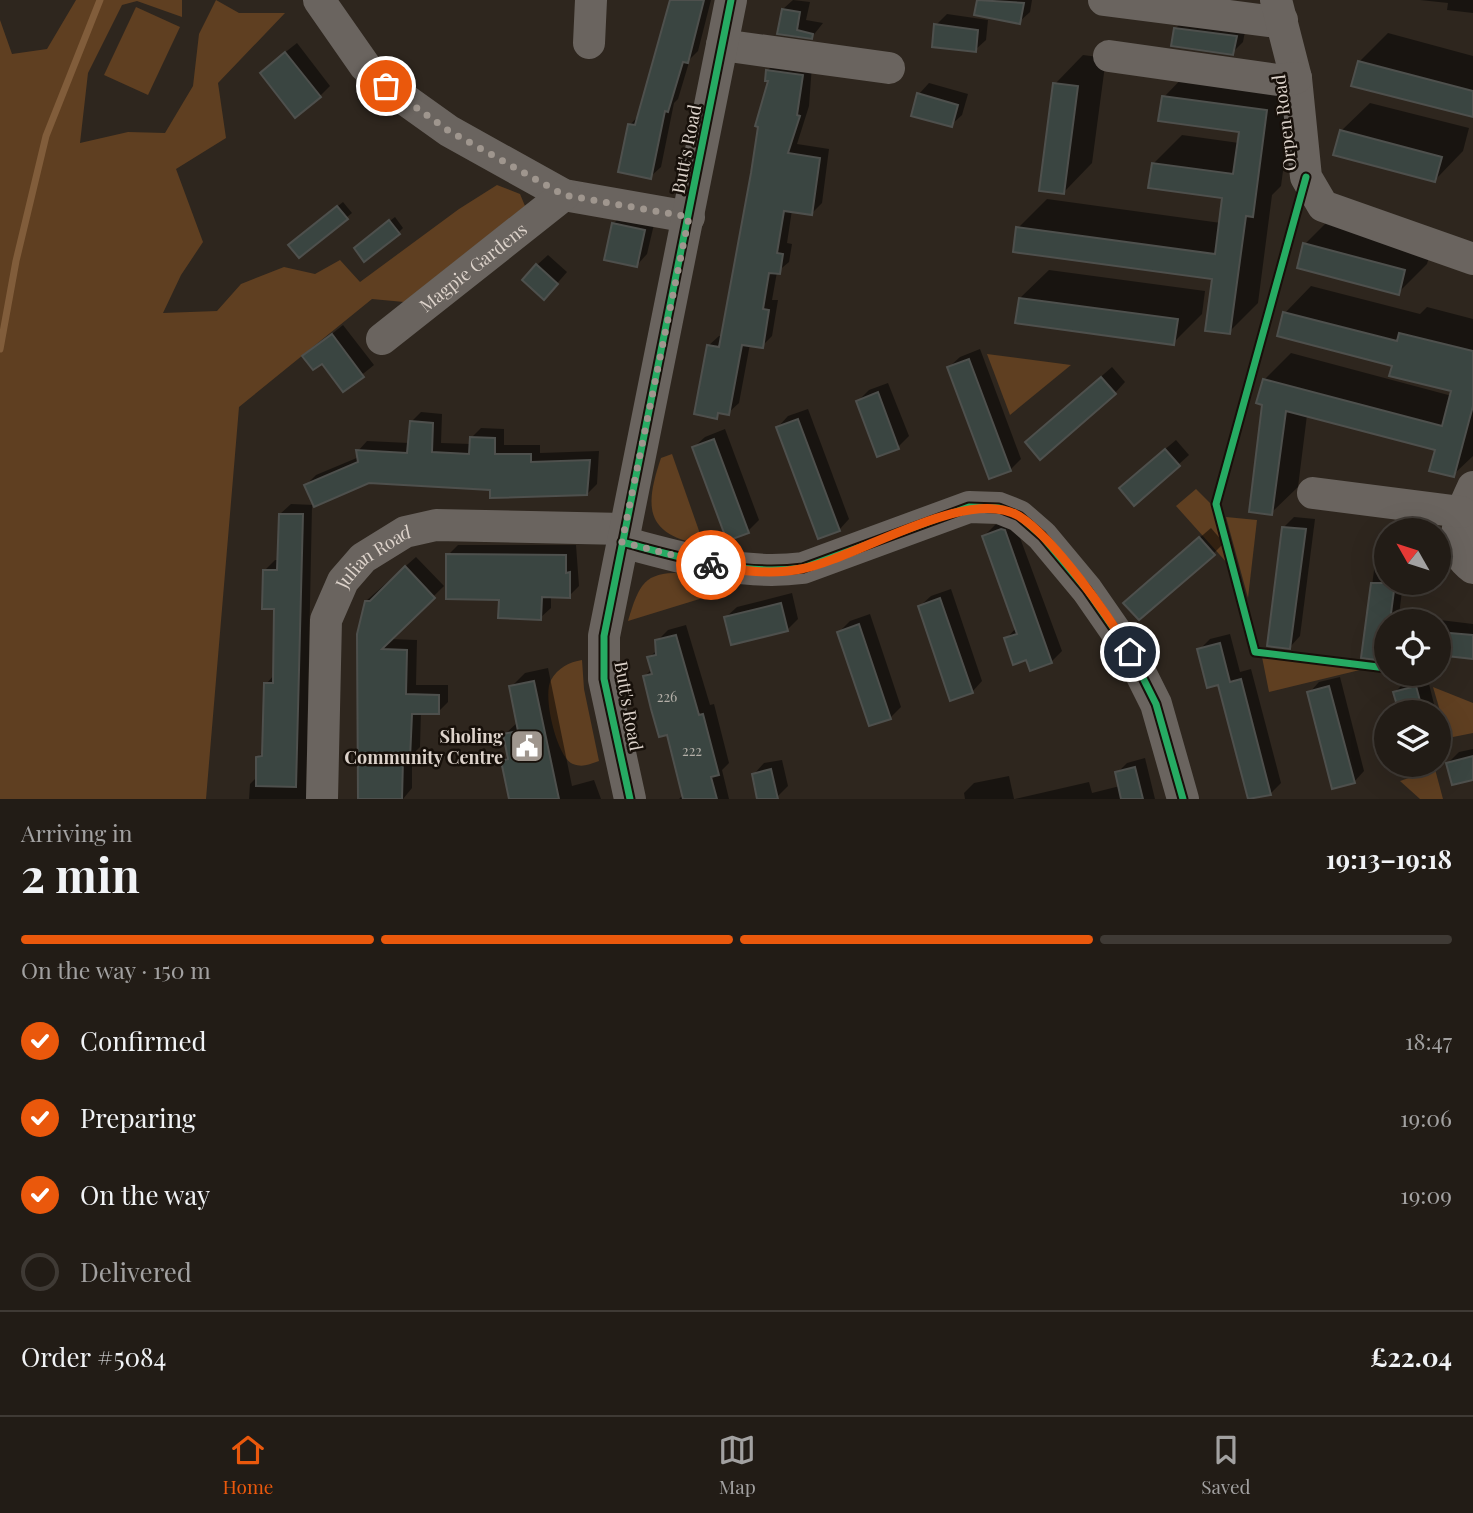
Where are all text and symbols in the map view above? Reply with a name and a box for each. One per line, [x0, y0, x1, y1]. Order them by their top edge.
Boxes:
pin [356, 56, 416, 116]
icon: bag [367, 67, 405, 105]
street label: Orpen Road [1266, 73, 1302, 173]
street label: Butt's Road [666, 102, 707, 196]
street label: Magpie Gardens [414, 217, 532, 317]
north arrow [1374, 518, 1451, 595]
map controls [1374, 518, 1451, 777]
street label: Julian Road [329, 519, 413, 593]
courier [676, 530, 746, 600]
icon: bike [692, 546, 730, 584]
button: locate [1374, 609, 1451, 686]
pin [1100, 622, 1160, 682]
icon: home [1111, 633, 1149, 671]
street label: Butt's Road [609, 659, 649, 753]
house number: 226 [657, 687, 677, 706]
button: layers [1374, 700, 1451, 777]
place label: Sholing Community Centre [344, 724, 503, 769]
public building icon: Sholing Community Centre [508, 727, 546, 765]
house number: 222 [682, 741, 702, 760]
text: Arriving in [21, 817, 133, 848]
text: 19:13–19:18 [1326, 841, 1452, 876]
text: 2 min [21, 843, 140, 905]
text: On the way · 150 m [21, 954, 211, 985]
icon: check [21, 1022, 59, 1060]
text: Confirmed [80, 1023, 207, 1058]
text: 18:47 [1405, 1025, 1452, 1056]
icon: check [21, 1099, 59, 1137]
text: Preparing [80, 1100, 196, 1135]
text: 19:06 [1400, 1102, 1452, 1133]
icon: check [21, 1176, 59, 1214]
text: On the way [80, 1177, 210, 1212]
text: 19:09 [1400, 1179, 1452, 1210]
text: Delivered [80, 1254, 192, 1289]
text: Order #5084 [21, 1339, 166, 1374]
text: £22.04 [1370, 1339, 1452, 1374]
tab: Home [222, 1431, 273, 1499]
tab: Map [718, 1431, 756, 1499]
tab: Saved [1201, 1431, 1251, 1499]

